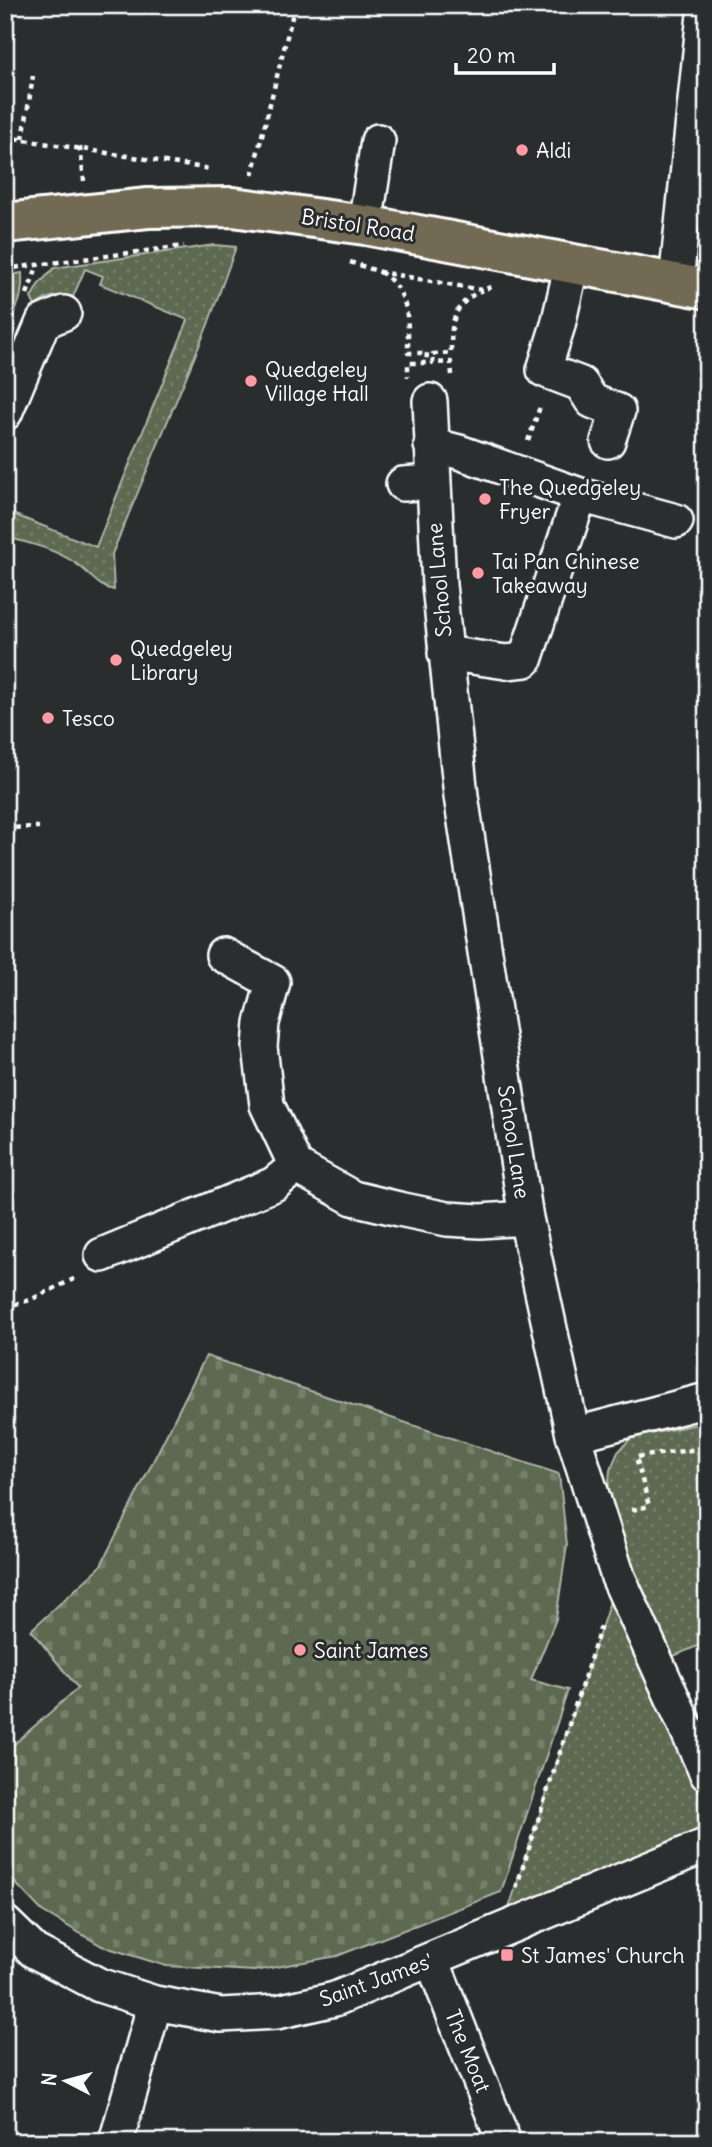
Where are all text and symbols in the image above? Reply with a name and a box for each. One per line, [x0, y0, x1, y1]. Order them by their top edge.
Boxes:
scale bar [456, 32, 554, 76]
text: 20 m [467, 42, 516, 69]
place label: Aldi [536, 137, 571, 164]
marker: Aldi [514, 142, 530, 158]
street label: Bristol Road [299, 203, 417, 247]
place label: Quedgeley Village Hall [265, 356, 369, 407]
marker: Quedgeley Village Hall [243, 373, 259, 389]
place label: The Quedgeley Fryer [499, 474, 641, 525]
marker: The Quedgeley Fryer [477, 491, 493, 507]
street label: School Lane [421, 522, 457, 638]
place label: Tai Pan Chinese Takeaway [492, 548, 640, 599]
marker: Tai Pan Chinese Takeaway [470, 565, 486, 581]
place label: Quedgeley Library [130, 635, 233, 686]
marker: Quedgeley Library [108, 652, 124, 668]
place label: Tesco [62, 705, 115, 732]
marker: Tesco [40, 710, 56, 726]
street label: School Lane [492, 1083, 536, 1201]
place label: Saint James [314, 1637, 428, 1664]
marker: Saint James [292, 1642, 308, 1658]
place label: St James' Church [521, 1942, 685, 1969]
street label: Saint James' [316, 1947, 436, 2013]
marker: St James' Church [499, 1947, 515, 1963]
street label: The Moat [439, 2006, 497, 2096]
north arrow [32, 2046, 102, 2116]
text: N [36, 2071, 62, 2087]

